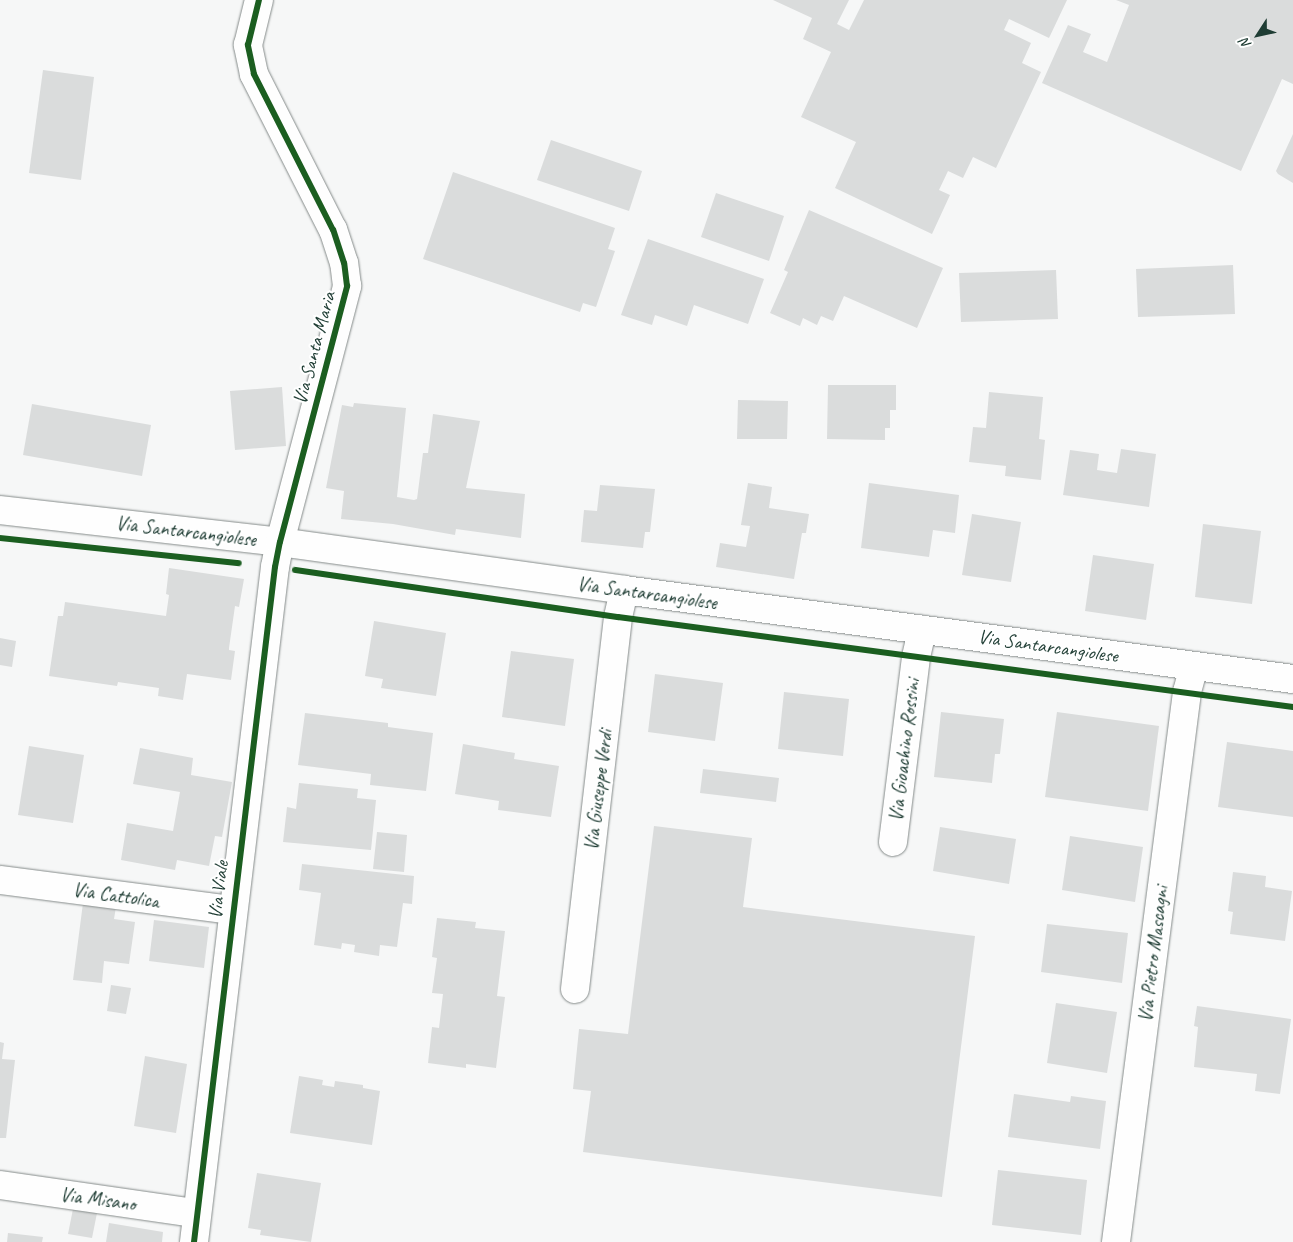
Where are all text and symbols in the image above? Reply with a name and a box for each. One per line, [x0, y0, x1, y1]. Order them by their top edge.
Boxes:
north arrow [1233, 10, 1283, 60]
text: N [1236, 35, 1255, 52]
street label: Via Santa Maria [287, 289, 341, 407]
street label: Via Santarcangiolese [115, 511, 257, 551]
street label: Via Santarcangiolese [576, 571, 718, 615]
street label: Via Santarcangiolese [977, 624, 1119, 668]
street label: Via Gioachino Rossini [883, 677, 925, 823]
street label: Via Giuseppe Verdi [579, 728, 617, 852]
street label: Via Viale [203, 860, 233, 920]
street label: Via Cattolica [71, 877, 161, 913]
street label: Via Pietro Mascagni [1133, 885, 1173, 1023]
street label: Via Misano [59, 1182, 137, 1216]

